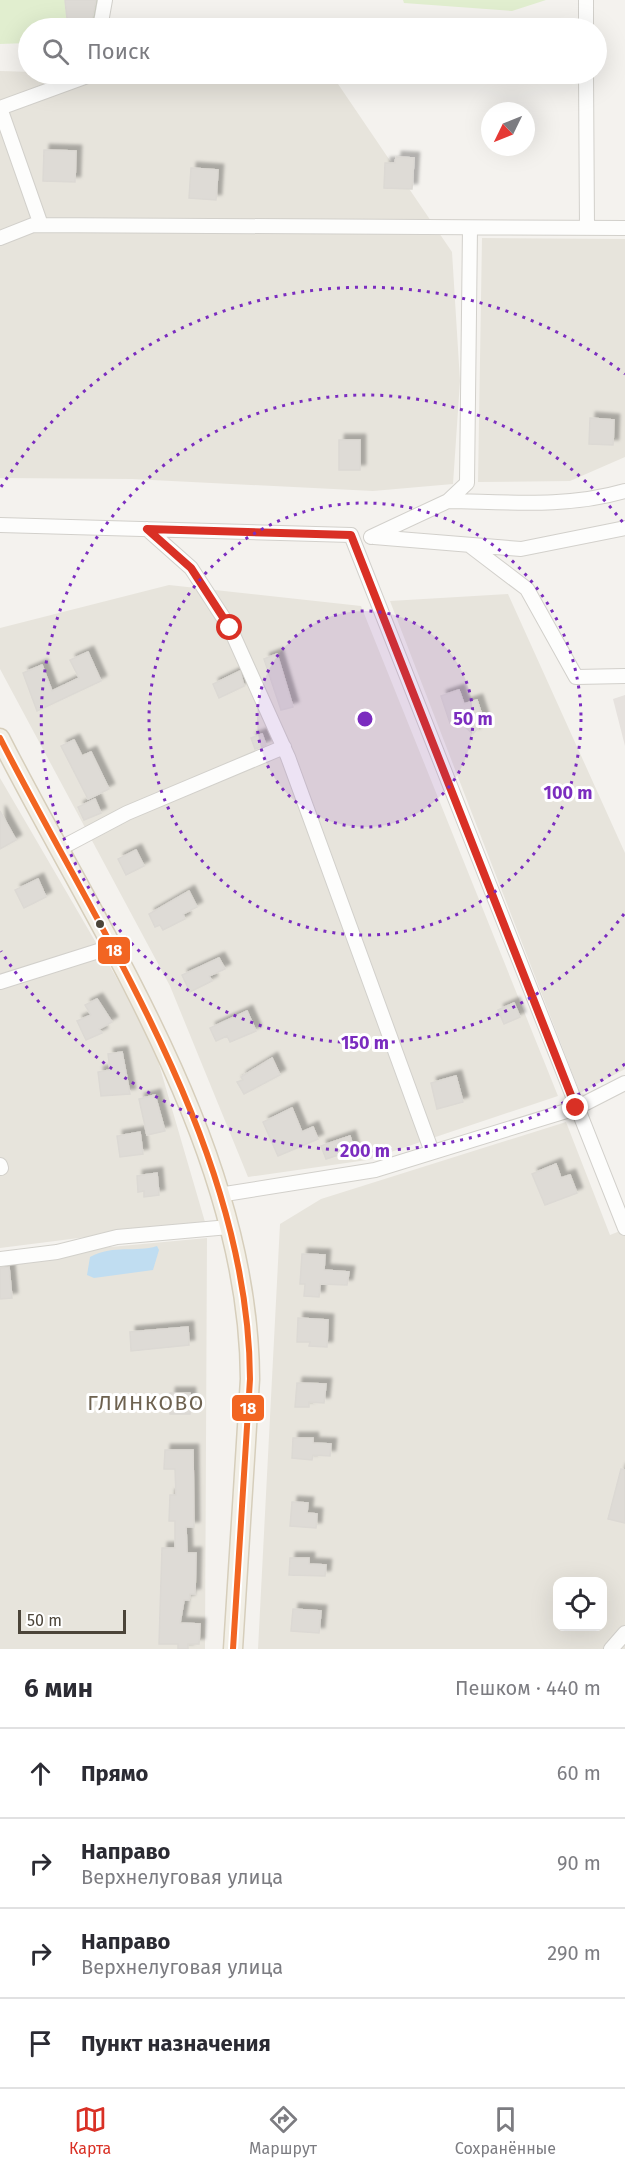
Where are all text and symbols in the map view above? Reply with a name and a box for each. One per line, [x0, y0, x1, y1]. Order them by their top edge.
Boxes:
search box [18, 18, 607, 84]
icon: search [39, 35, 72, 68]
text: Поиск [87, 38, 150, 65]
north arrow [481, 102, 535, 156]
route start [216, 614, 242, 640]
text: 50 m [453, 708, 493, 730]
centre of rings [355, 709, 375, 729]
text: 100 m [544, 782, 592, 804]
unlabelled marker [94, 918, 106, 930]
line badge: 18 [97, 936, 131, 965]
text: 18 [106, 941, 122, 960]
text: 150 m [341, 1032, 389, 1054]
route end [562, 1094, 588, 1120]
text: 200 m [340, 1140, 390, 1162]
district label: ГЛИНКОВО [87, 1390, 205, 1416]
line badge: 18 [231, 1394, 265, 1422]
text: 18 [240, 1399, 256, 1418]
map controls [553, 1577, 607, 1631]
button: locate [553, 1577, 607, 1631]
scale bar [18, 1607, 126, 1634]
text: 50 m [27, 1611, 62, 1630]
text: 6 мин [24, 1673, 93, 1704]
text: Пешком · 440 m [455, 1676, 601, 1700]
icon: ahead [24, 1757, 57, 1790]
text: Прямо [81, 1760, 148, 1787]
text: 60 m [557, 1761, 601, 1785]
text: Направо [81, 1838, 170, 1865]
icon: right [24, 1847, 57, 1880]
text: 90 m [557, 1851, 601, 1875]
text: Верхнелуговая улица [81, 1865, 283, 1889]
text: Направо [81, 1928, 170, 1955]
icon: right [24, 1937, 57, 1970]
text: 290 m [547, 1941, 601, 1965]
text: Верхнелуговая улица [81, 1955, 283, 1979]
icon: arrive [24, 2027, 57, 2060]
text: Пункт назначения [81, 2030, 271, 2057]
tab: Карта [69, 2103, 111, 2158]
tab: Маршрут [249, 2103, 317, 2158]
tab: Сохранённые [455, 2103, 556, 2158]

